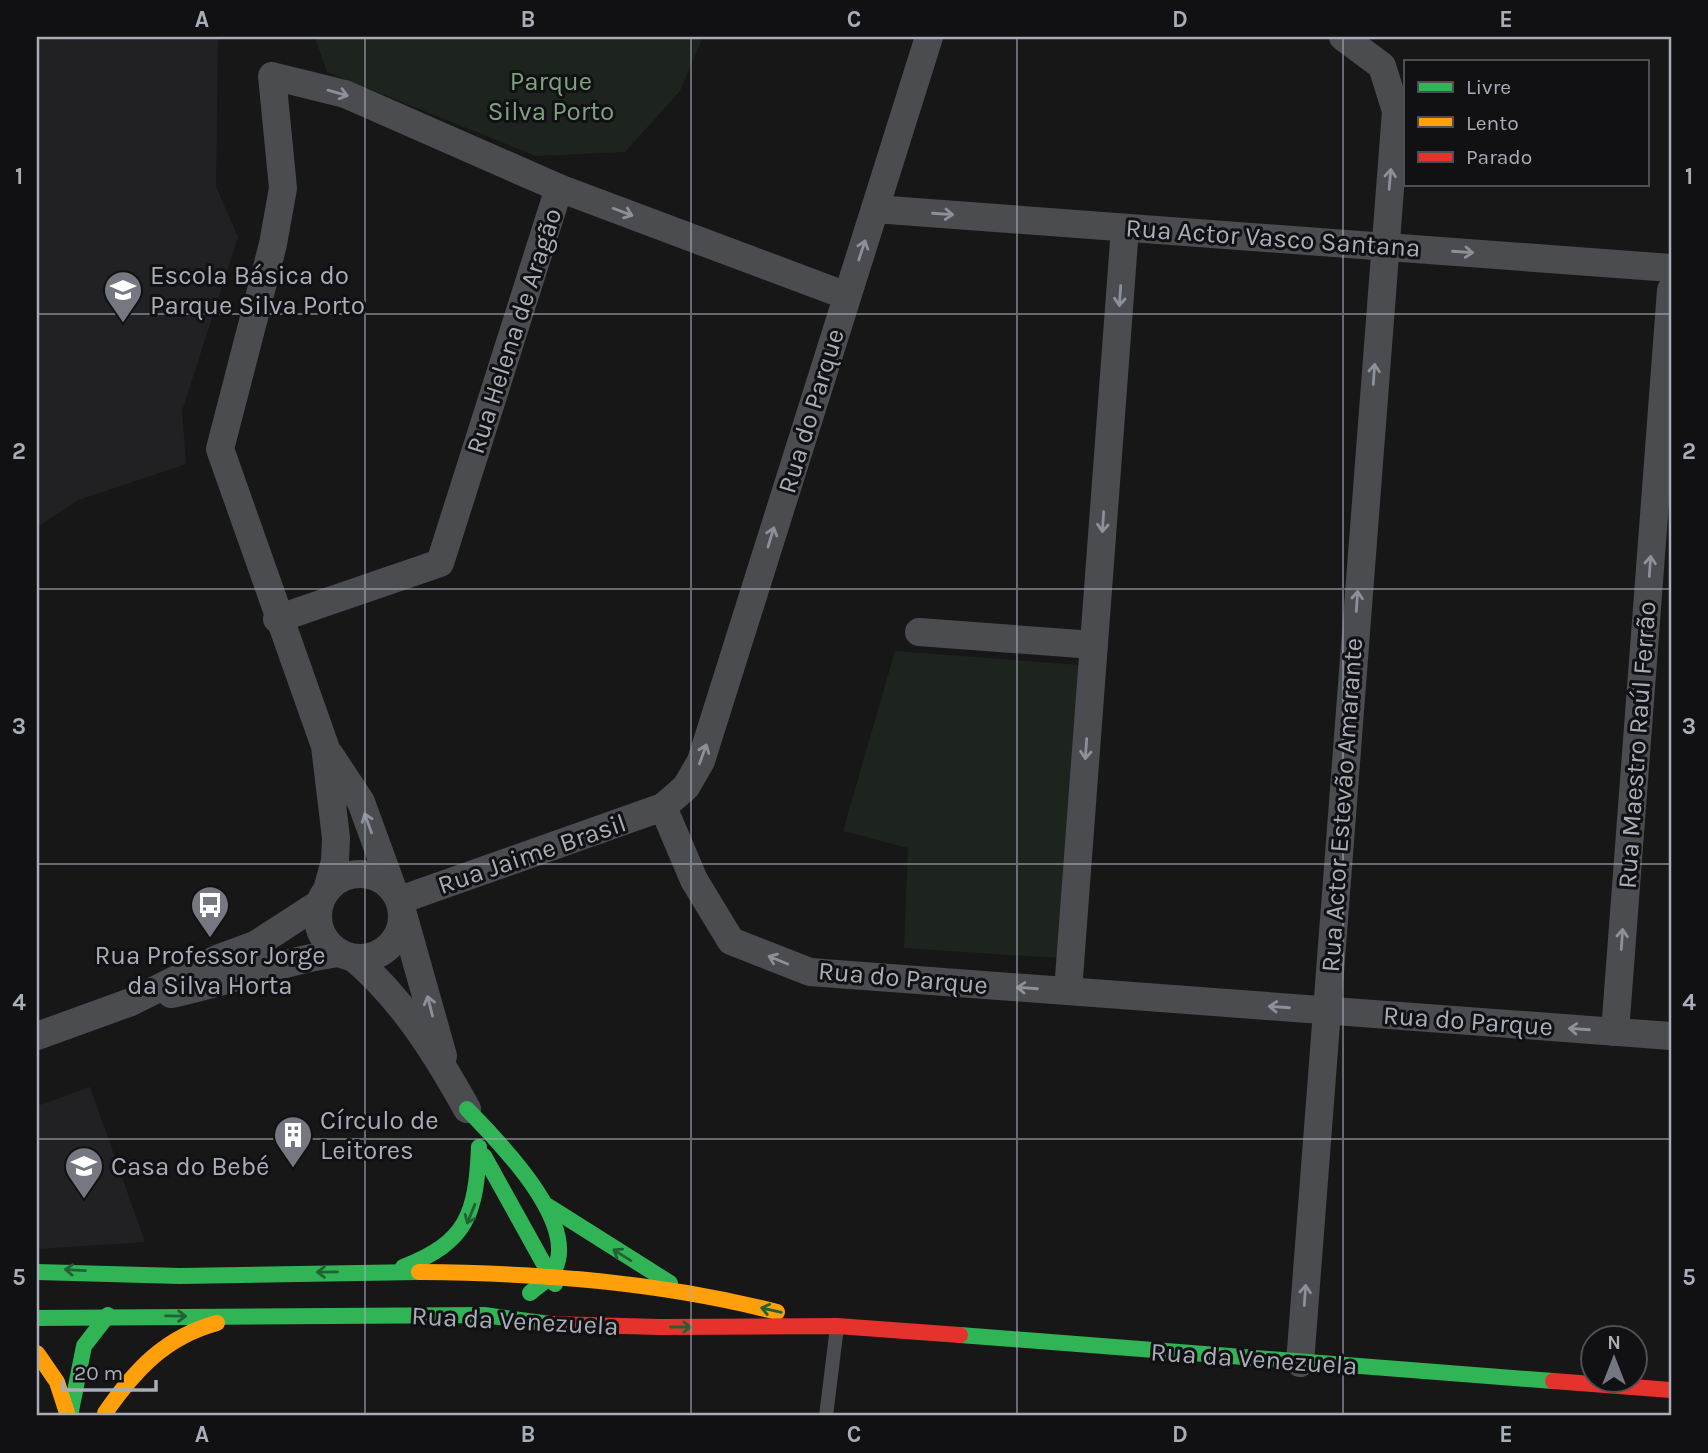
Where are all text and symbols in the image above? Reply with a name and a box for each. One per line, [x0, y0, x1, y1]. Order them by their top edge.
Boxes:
text: A [195, 6, 209, 33]
text: B [521, 6, 535, 33]
text: C [847, 6, 861, 33]
text: D [1172, 6, 1188, 33]
text: E [1499, 6, 1513, 33]
legend [1404, 60, 1648, 186]
park label: Parque Silva Porto [488, 66, 614, 127]
text: Livre [1466, 75, 1511, 99]
one-way arrow [327, 87, 349, 100]
text: Lento [1466, 111, 1519, 135]
text: Parado [1466, 145, 1532, 169]
text: 1 [15, 163, 23, 190]
text: 1 [1685, 163, 1693, 190]
one-way arrow [1384, 168, 1397, 190]
street label: Rua Helena de Aragão [460, 204, 568, 458]
one-way arrow [611, 207, 633, 219]
one-way arrow [931, 208, 954, 221]
street label: Rua Actor Vasco Santana [1125, 212, 1421, 264]
one-way arrow [857, 239, 869, 261]
one-way arrow [1451, 246, 1474, 259]
place label: Escola Básica do Parque Silva Porto [150, 260, 365, 321]
school or university icon: Escola Básica do Parque Silva Porto [102, 269, 144, 324]
one-way arrow [1113, 284, 1126, 306]
street label: Rua do Parque [771, 325, 851, 497]
one-way arrow [1368, 363, 1381, 386]
text: 2 [12, 438, 26, 465]
text: 2 [1682, 438, 1696, 465]
one-way arrow [1096, 511, 1109, 533]
one-way arrow [766, 526, 779, 548]
one-way arrow [1644, 555, 1657, 578]
one-way arrow [1351, 590, 1364, 613]
street label: Rua Maestro Raúl Ferrão [1611, 600, 1663, 890]
street label: Rua Actor Estevão Amarante [1315, 637, 1369, 973]
text: 3 [12, 713, 26, 740]
text: 3 [1682, 713, 1696, 740]
one-way arrow [1079, 738, 1092, 760]
one-way arrow [698, 743, 710, 765]
street label: Rua Jaime Brasil [434, 807, 630, 901]
one-way arrow [361, 813, 373, 835]
bus stop icon: Rua Professor Jorge da Silva Horta [189, 884, 231, 939]
one-way arrow [1616, 929, 1629, 951]
place label: Rua Professor Jorge da Silva Horta [94, 940, 326, 1001]
one-way arrow [768, 952, 790, 965]
street label: Rua do Parque [817, 955, 989, 1001]
one-way arrow [1016, 981, 1039, 994]
text: 4 [12, 989, 26, 1016]
text: 4 [1682, 989, 1696, 1016]
one-way arrow [423, 995, 436, 1018]
one-way arrow [1268, 1000, 1290, 1013]
street label: Rua do Parque [1382, 1000, 1554, 1042]
one-way arrow [1568, 1022, 1591, 1035]
place label: Círculo de Leitores [320, 1105, 439, 1166]
building icon: Círculo de Leitores [272, 1114, 314, 1169]
school or university icon: Casa do Bebé [63, 1145, 105, 1200]
place label: Casa do Bebé [111, 1151, 269, 1182]
one-way arrow [463, 1203, 476, 1224]
one-way arrow [613, 1247, 632, 1262]
one-way arrow [64, 1263, 87, 1276]
text: 5 [12, 1264, 26, 1291]
text: 5 [1682, 1264, 1696, 1291]
one-way arrow [315, 1265, 338, 1279]
one-way arrow [1299, 1284, 1312, 1307]
street label: Rua da Venezuela [411, 1300, 619, 1342]
one-way arrow [760, 1303, 783, 1317]
one-way arrow [165, 1310, 188, 1323]
one-way arrow [669, 1320, 692, 1334]
north arrow [1578, 1324, 1648, 1394]
text: N [1607, 1332, 1621, 1354]
street label: Rua da Venezuela [1150, 1336, 1358, 1382]
scale bar [63, 1348, 156, 1392]
text: 20 m [74, 1361, 123, 1385]
text: A [195, 1421, 209, 1448]
text: B [521, 1421, 535, 1448]
text: C [847, 1421, 861, 1448]
text: D [1172, 1421, 1188, 1448]
text: E [1499, 1421, 1513, 1448]

